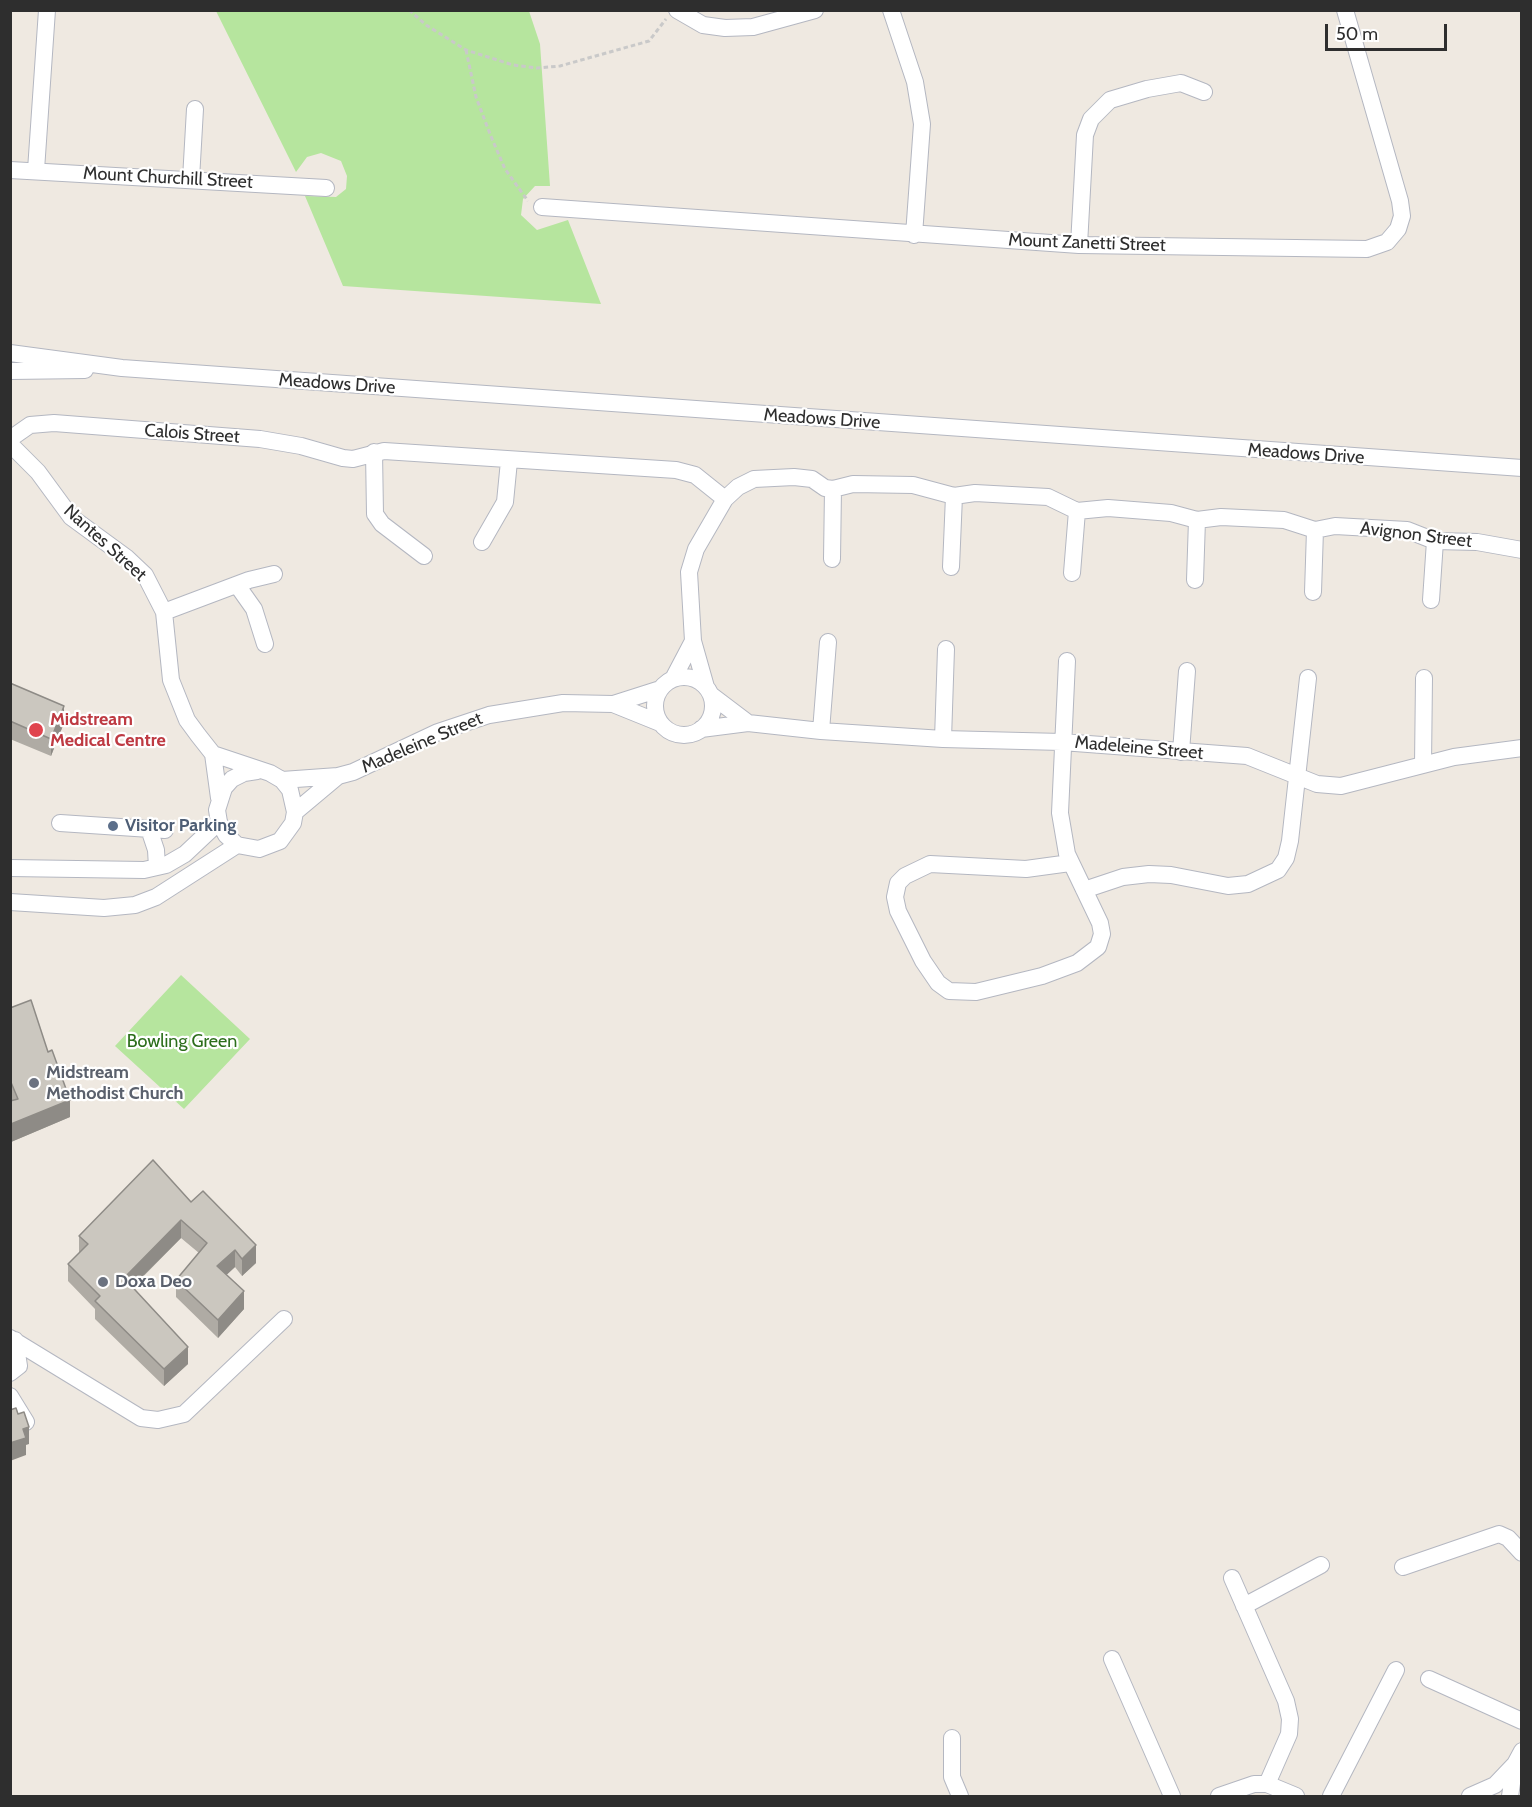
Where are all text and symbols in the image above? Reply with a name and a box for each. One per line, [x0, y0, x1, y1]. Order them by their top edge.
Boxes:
scale bar [1328, 12, 1450, 50]
text: 50 m [1336, 23, 1378, 45]
street label: Mount Churchill Street [83, 163, 253, 193]
street label: Mount Zanetti Street [1008, 229, 1166, 257]
street label: Meadows Drive [278, 369, 396, 399]
street label: Meadows Drive [763, 404, 881, 434]
street label: Calois Street [144, 420, 240, 448]
street label: Meadows Drive [1247, 439, 1365, 469]
street label: Nantes Street [59, 500, 151, 586]
street label: Avignon Street [1359, 517, 1473, 553]
street label: Madeleine Street [358, 708, 486, 778]
place label: Midstream Medical Centre [50, 709, 166, 752]
marker: Midstream Medical Centre [27, 721, 45, 739]
street label: Madeleine Street [1074, 732, 1204, 764]
place label: Visitor Parking [125, 815, 236, 837]
marker: Visitor Parking [106, 819, 120, 833]
park label: Bowling Green [127, 1031, 237, 1053]
place label: Midstream Methodist Church [46, 1062, 183, 1104]
marker: Midstream Methodist Church [27, 1076, 41, 1090]
place label: Doxa Deo [115, 1271, 192, 1293]
marker: Doxa Deo [96, 1275, 110, 1289]

